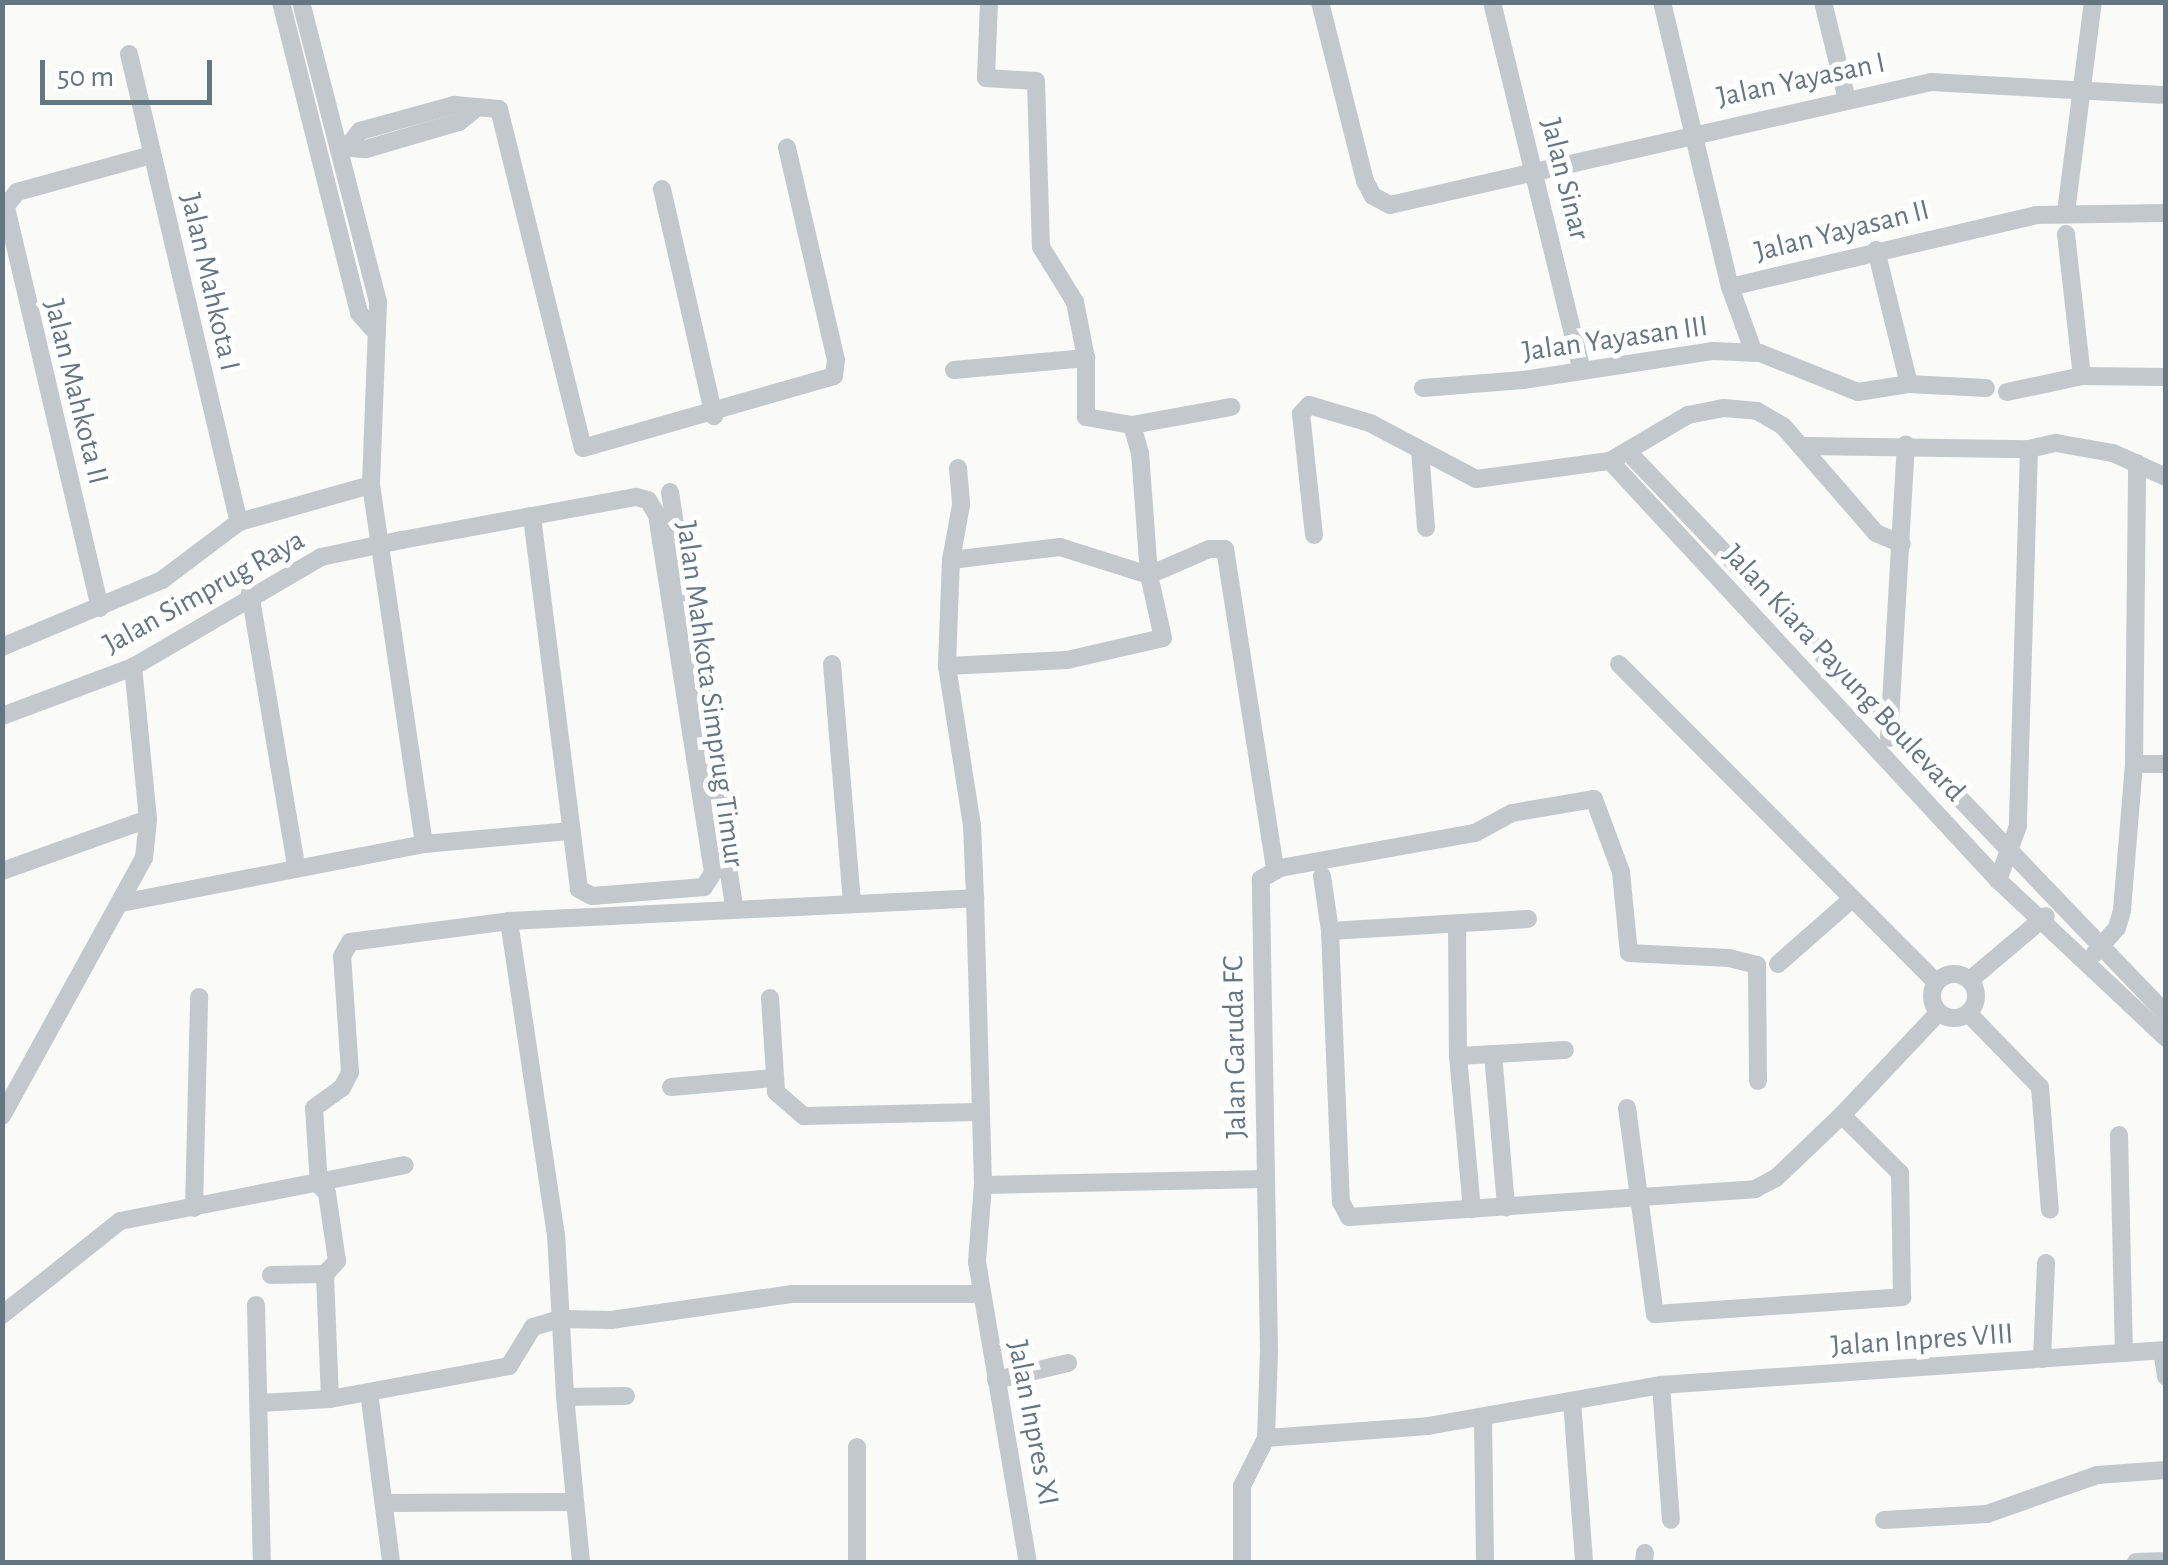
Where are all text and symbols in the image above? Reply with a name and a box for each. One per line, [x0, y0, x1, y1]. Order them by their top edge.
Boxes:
scale bar [45, 40, 218, 102]
street label: Jalan Yayasan I [1714, 45, 1888, 115]
text: 50 m [57, 62, 114, 92]
street label: Jalan Sinar [1533, 114, 1597, 244]
street label: Jalan Mahkota I [172, 190, 248, 374]
street label: Jalan Yayasan II [1751, 192, 1933, 270]
street label: Jalan Mahkota II [36, 296, 116, 488]
street label: Jalan Yayasan III [1520, 308, 1710, 370]
street label: Jalan Mahkota Simprug Timur [668, 519, 752, 869]
street label: Jalan Simprug Raya [97, 522, 311, 662]
street label: Jalan Kiara Payung Boulevard [1715, 537, 1973, 809]
street label: Jalan Garuda FC [1215, 955, 1255, 1139]
street label: Jalan Inpres VIII [1830, 1316, 2014, 1364]
street label: Jalan Inpres XI [999, 1337, 1067, 1509]

